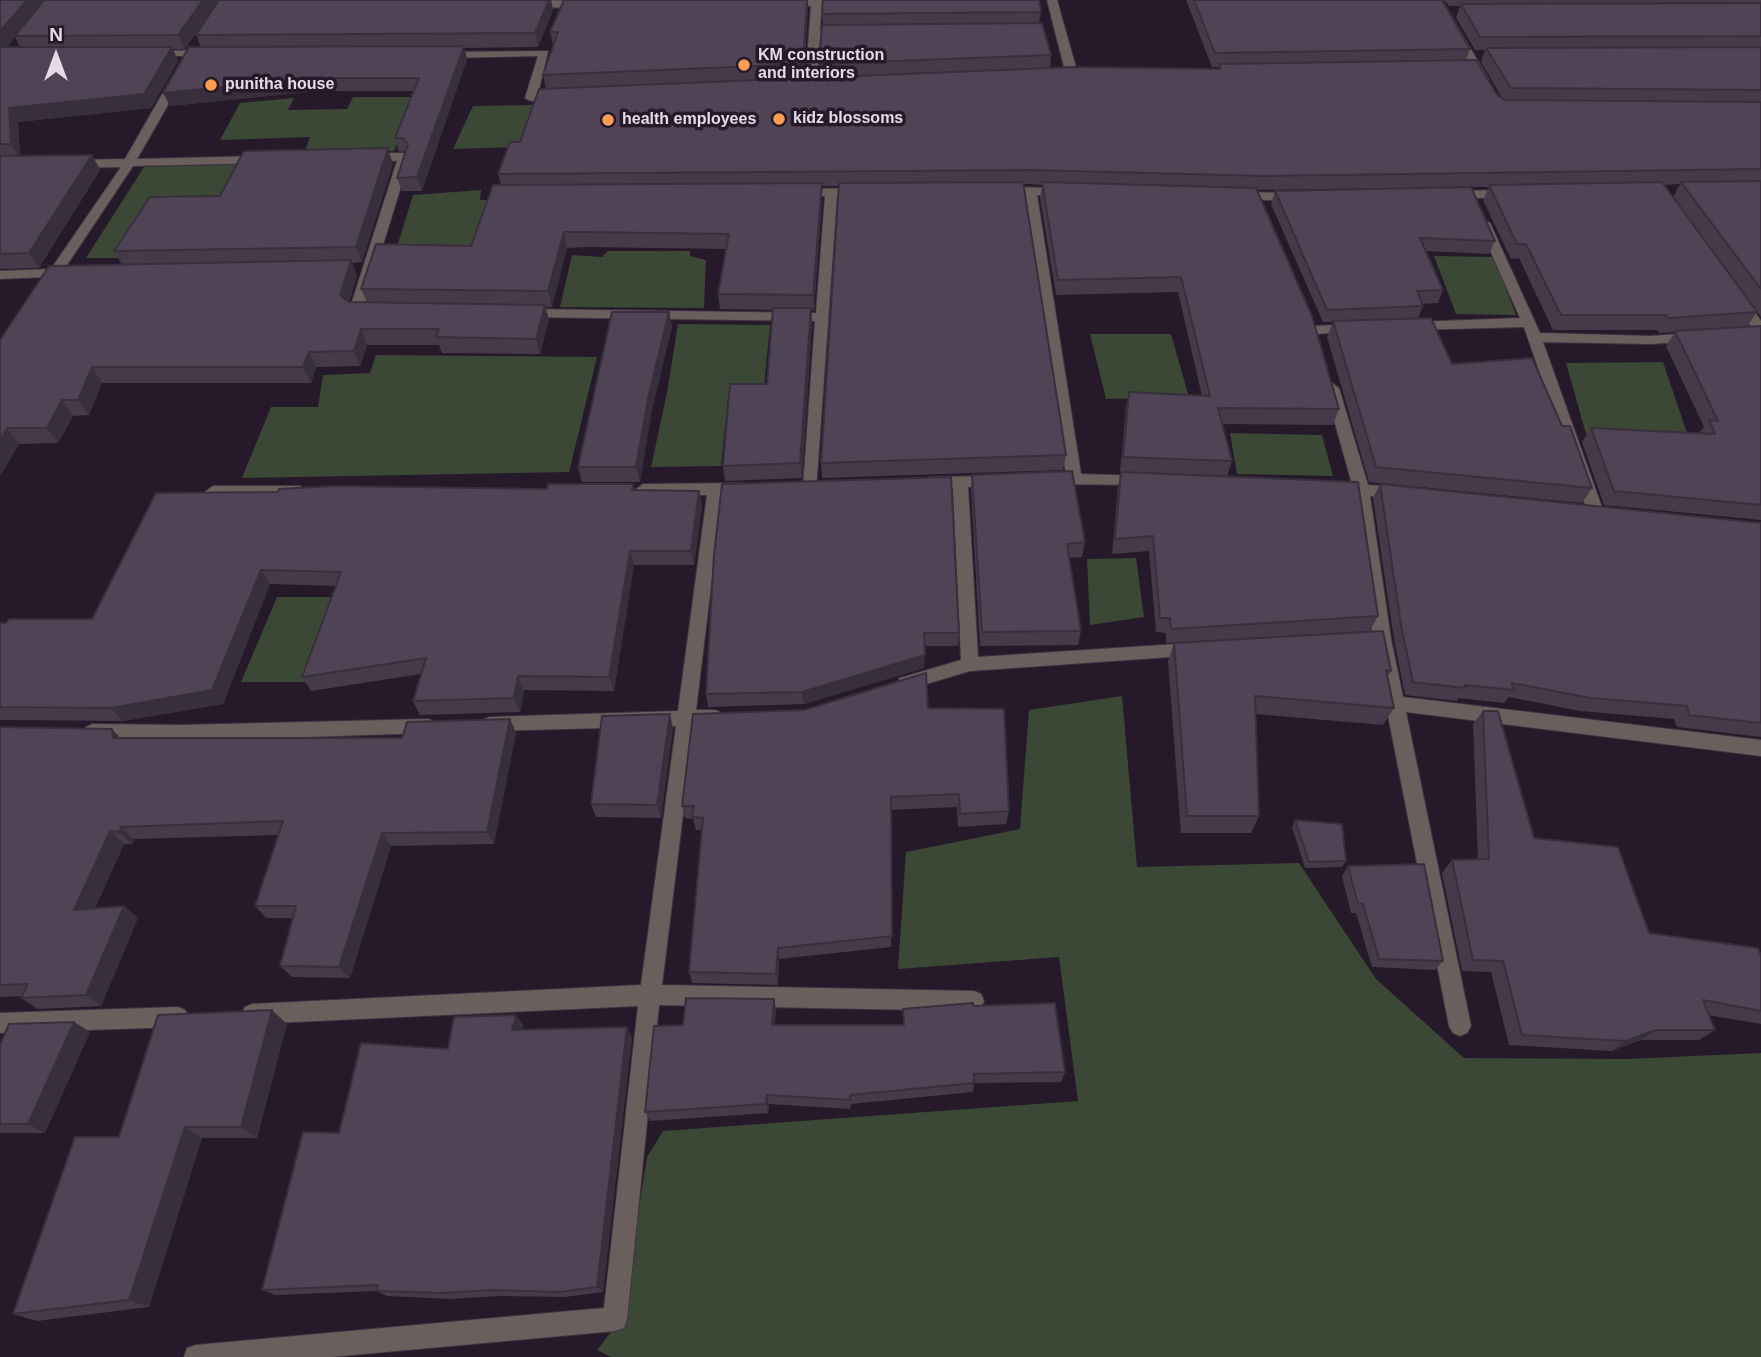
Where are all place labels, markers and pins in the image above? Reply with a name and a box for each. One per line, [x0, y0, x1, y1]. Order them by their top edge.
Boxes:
place label: KM construction and interiors [758, 46, 884, 84]
marker: KM construction and interiors [736, 57, 752, 73]
place label: punitha house [225, 75, 334, 95]
marker: punitha house [203, 77, 219, 93]
place label: kidz blossoms [793, 109, 903, 129]
place label: health employees [622, 110, 756, 130]
marker: kidz blossoms [771, 111, 787, 127]
marker: health employees [600, 112, 616, 128]

